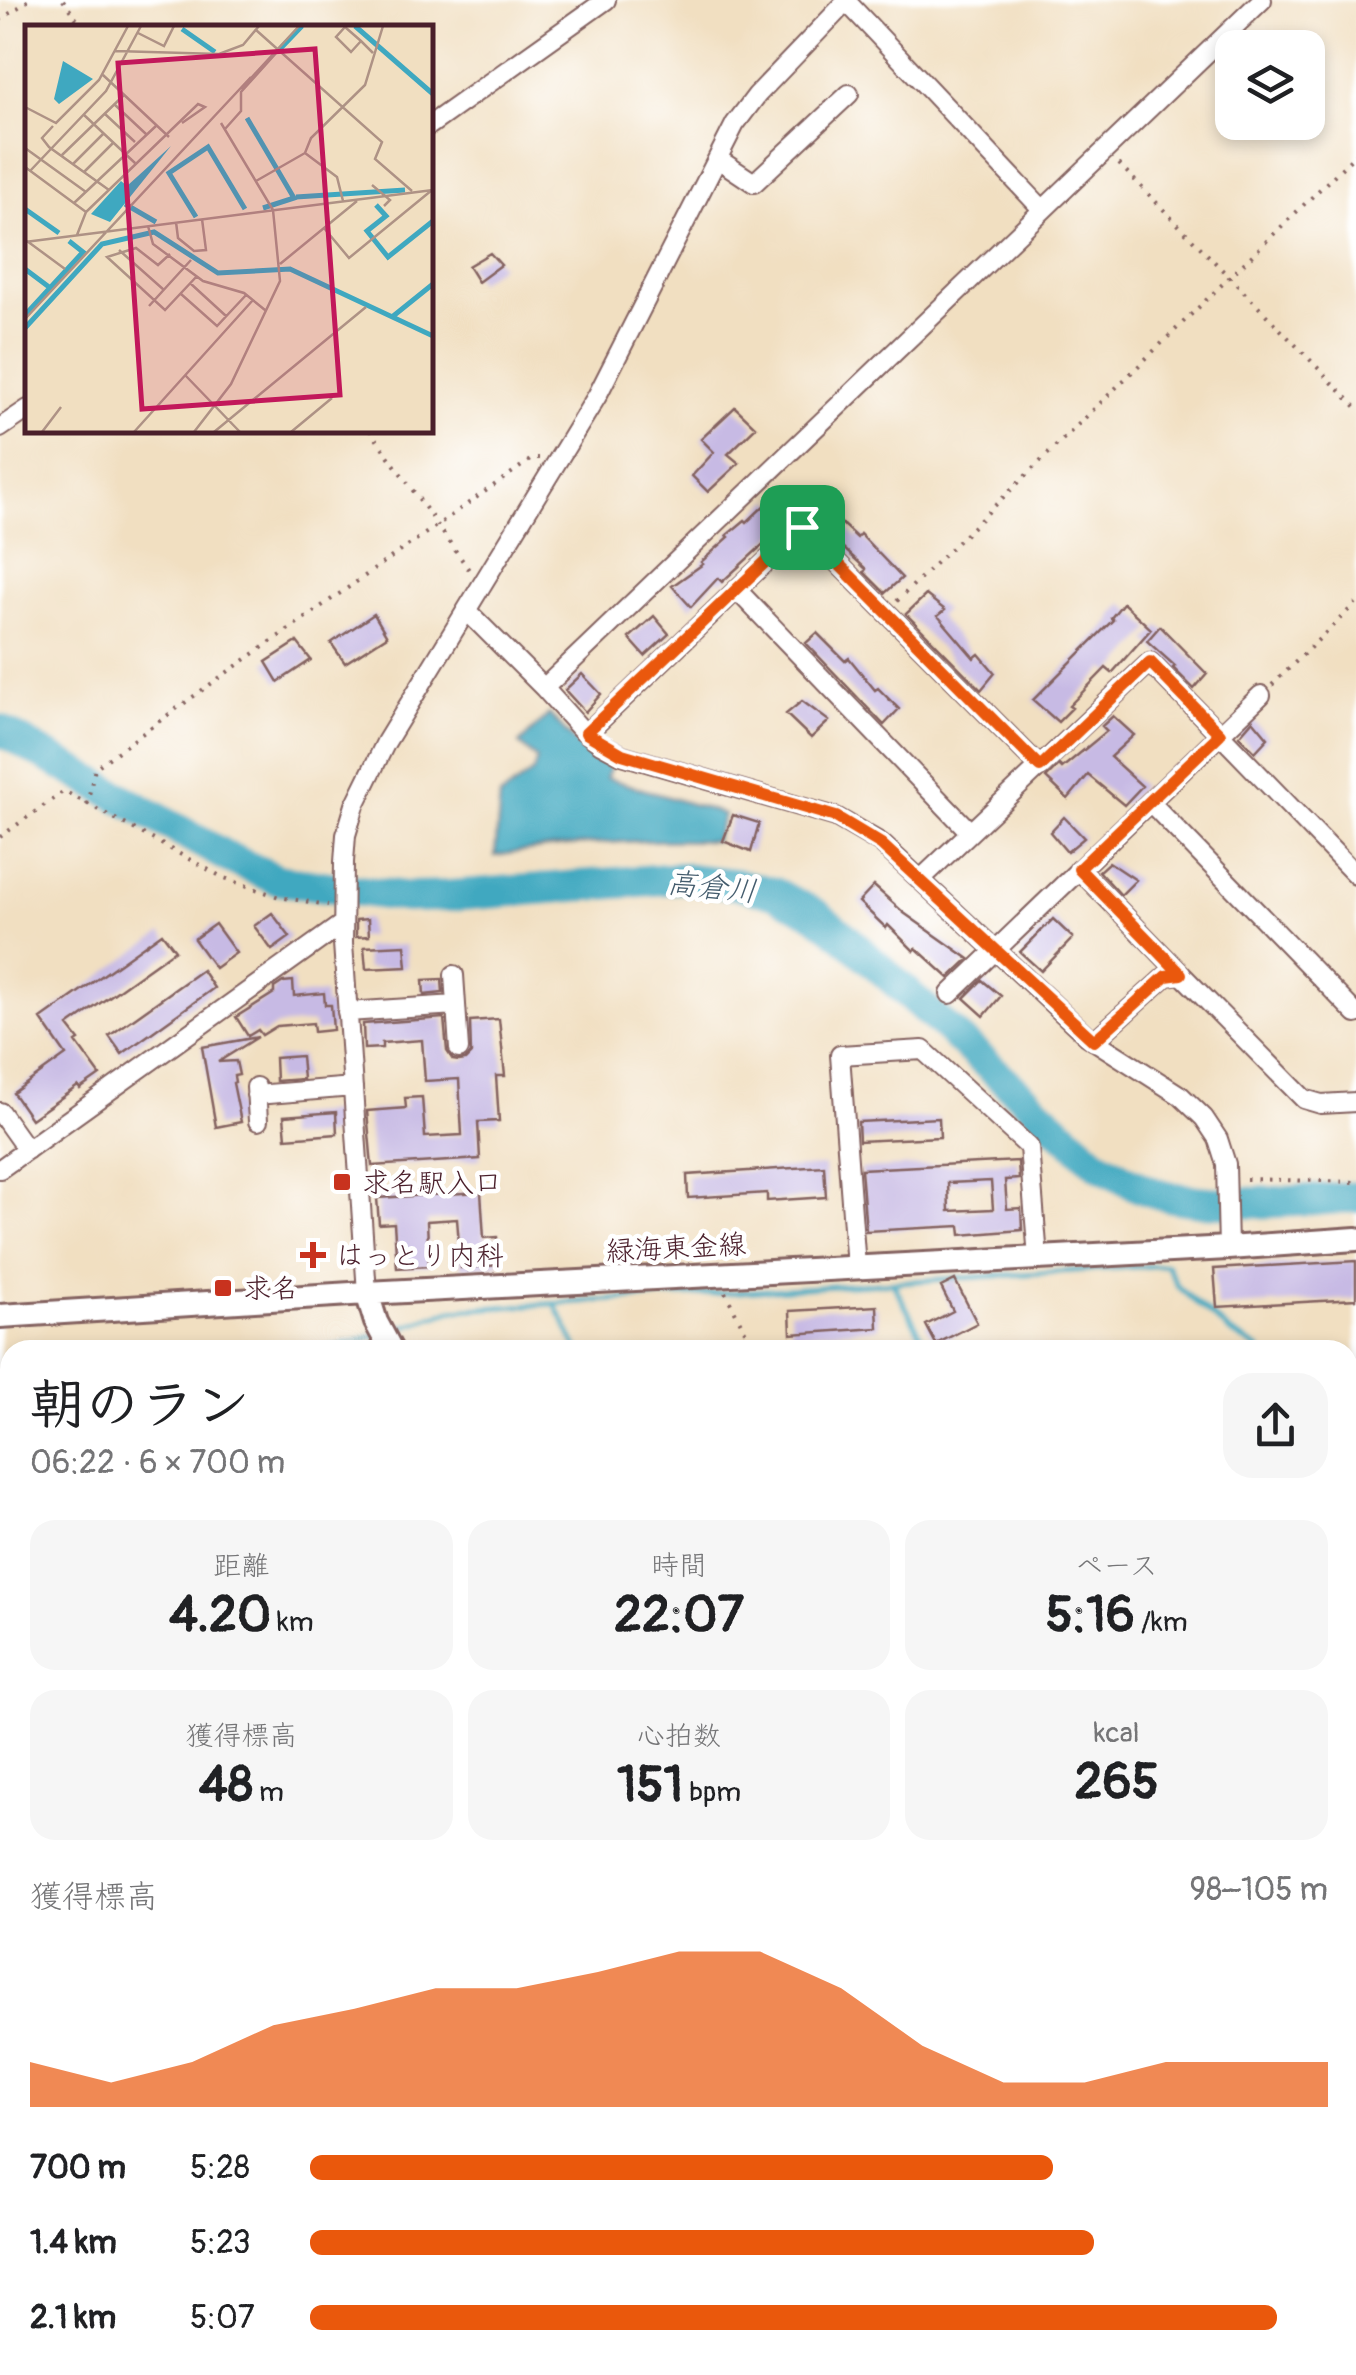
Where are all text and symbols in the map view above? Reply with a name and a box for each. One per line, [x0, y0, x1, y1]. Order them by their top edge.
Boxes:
inset map [25, 25, 432, 432]
map controls [1215, 30, 1325, 140]
button: layers [1215, 30, 1325, 140]
pin [760, 485, 845, 570]
icon: arrive [775, 500, 830, 555]
water label: 高倉川 [665, 864, 759, 911]
place label: 求名駅入口 [362, 1166, 502, 1201]
marker: 求名駅入口 [331, 1171, 353, 1193]
street label: 緑海東金線 [605, 1227, 747, 1270]
place label: はっとり内科 [336, 1239, 504, 1274]
marker: はっとり内科 [300, 1242, 326, 1268]
place label: 求名 [243, 1272, 299, 1307]
marker: 求名 [212, 1277, 234, 1299]
text: 朝のラン [30, 1371, 250, 1440]
button: share [1223, 1373, 1328, 1478]
text: 06:22 · 6 × 700 m [30, 1443, 285, 1483]
text: 距離 [213, 1549, 269, 1584]
text: 時間 [651, 1549, 707, 1584]
text: ペース [1075, 1549, 1158, 1584]
text: 4.20 [169, 1584, 271, 1647]
text: 22:07 [614, 1584, 744, 1647]
text: 5:16 [1046, 1584, 1135, 1647]
text: km [271, 1605, 314, 1640]
text: /km [1135, 1605, 1188, 1640]
text: kcal [1094, 1716, 1139, 1751]
text: 獲得標高 [185, 1719, 297, 1754]
text: 心拍数 [637, 1719, 721, 1754]
text: 265 [1075, 1751, 1159, 1814]
text: 48 [199, 1754, 253, 1817]
text: 151 [617, 1754, 683, 1817]
text: m [253, 1775, 284, 1810]
text: bpm [683, 1775, 741, 1810]
text: 98–105 m [1189, 1870, 1328, 1910]
text: 獲得標高 [30, 1877, 158, 1917]
text: 700 m [30, 2148, 126, 2188]
text: 5:28 [190, 2148, 250, 2188]
text: 1.4 km [30, 2223, 117, 2263]
text: 5:23 [190, 2223, 251, 2263]
text: 2.1 km [30, 2298, 116, 2338]
text: 5:07 [190, 2298, 255, 2338]

